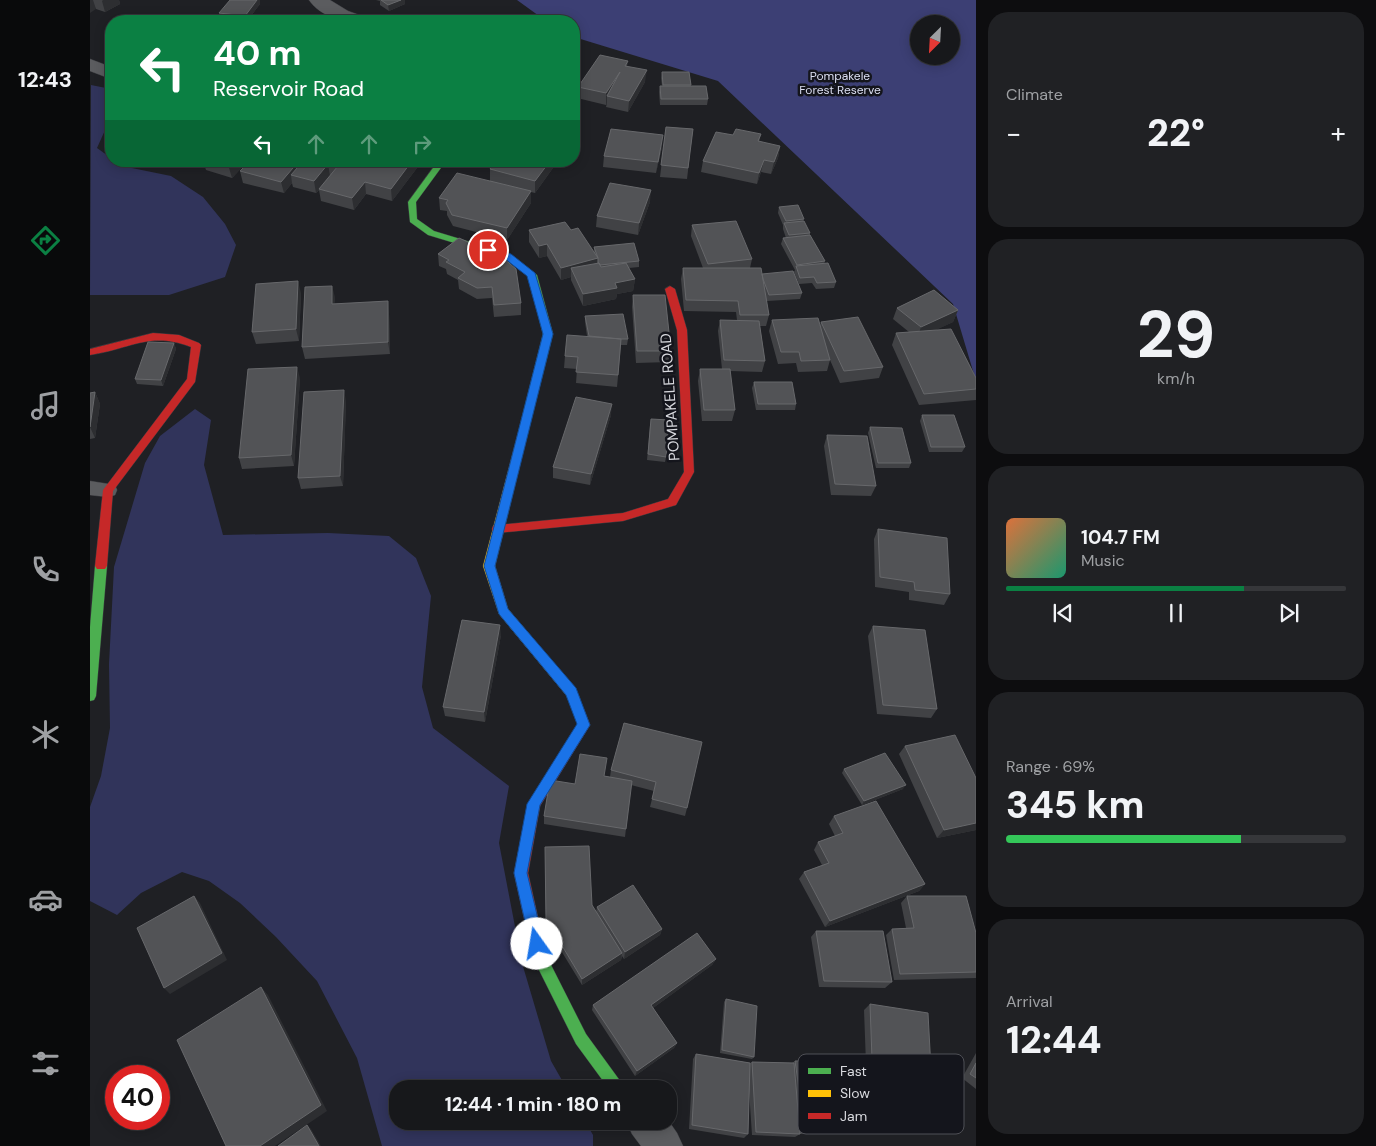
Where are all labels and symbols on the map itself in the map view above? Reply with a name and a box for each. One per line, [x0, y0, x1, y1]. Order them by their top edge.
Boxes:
north arrow [910, 15, 960, 65]
park label: Pompakele Forest Reserve [799, 68, 881, 98]
pin [467, 229, 509, 271]
street label: POMPAKELE ROAD [656, 332, 684, 462]
position arrow [510, 917, 562, 969]
legend [798, 1054, 964, 1134]
text: Fast [840, 1062, 867, 1080]
speed limit sign: 40 [105, 1065, 170, 1130]
text: Slow [840, 1084, 870, 1102]
text: Jam [840, 1107, 867, 1125]

